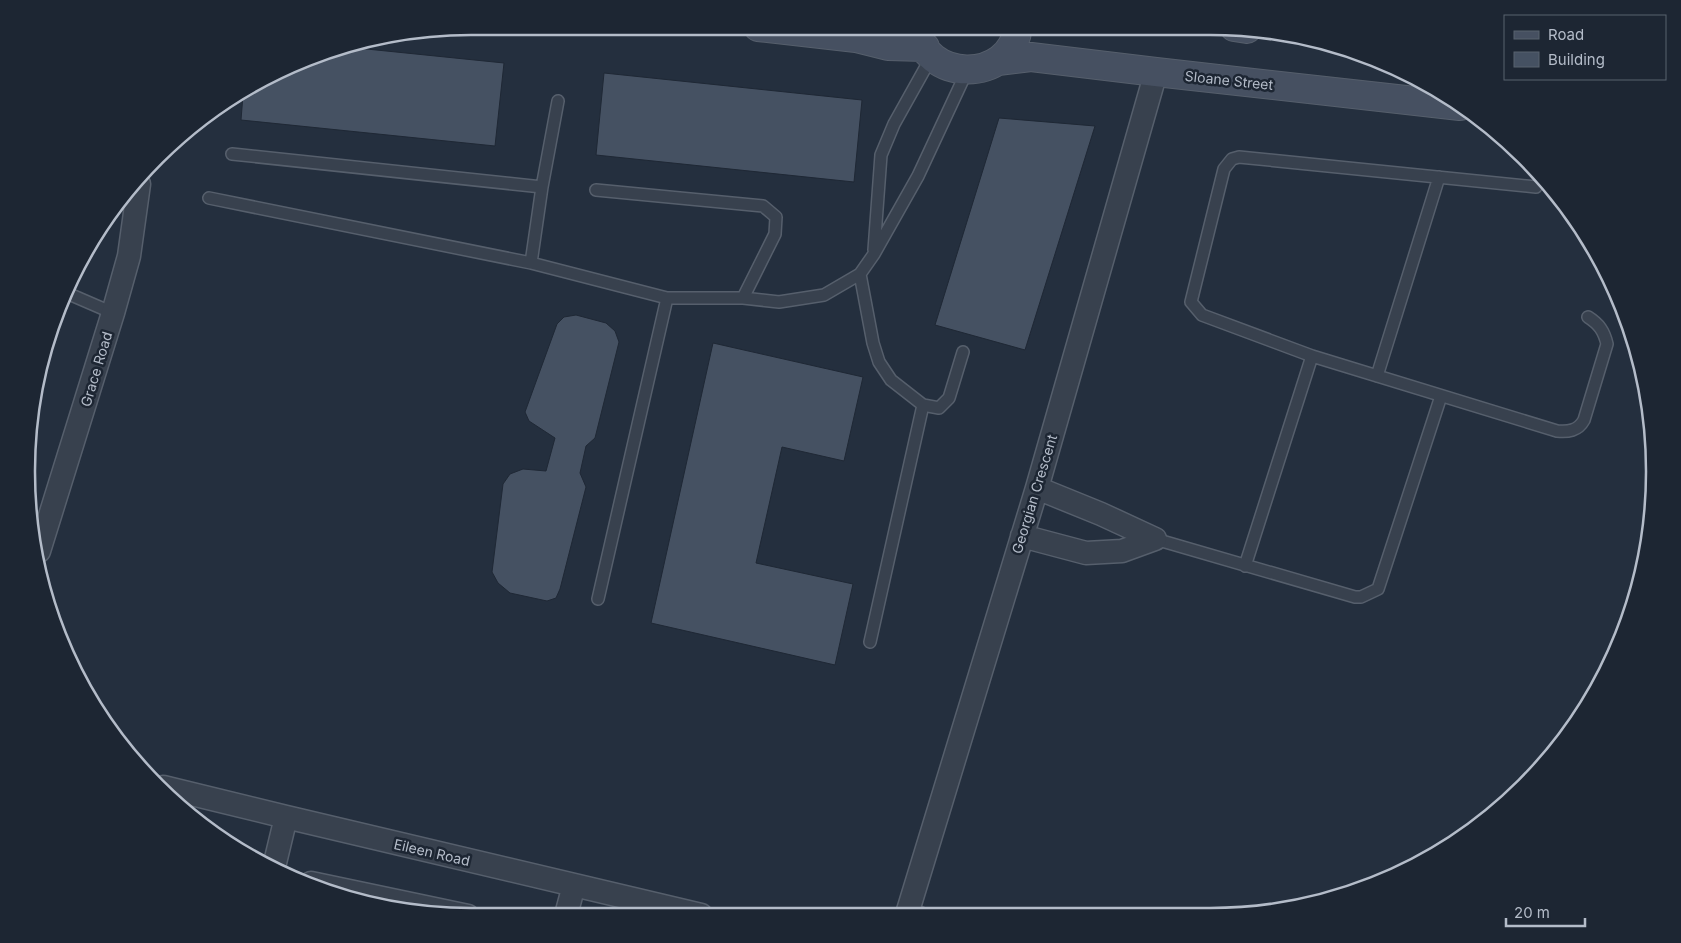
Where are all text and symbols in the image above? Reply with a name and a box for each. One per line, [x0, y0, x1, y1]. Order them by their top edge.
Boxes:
legend [1504, 15, 1666, 80]
text: Road [1548, 25, 1584, 44]
text: Building [1548, 50, 1605, 69]
street label: Sloane Street [1184, 67, 1274, 93]
street label: Grace Road [77, 329, 115, 409]
street label: Georgian Crescent [1008, 432, 1060, 556]
street label: Eileen Road [392, 835, 472, 869]
scale bar [1506, 896, 1585, 928]
text: 20 m [1514, 903, 1550, 922]

